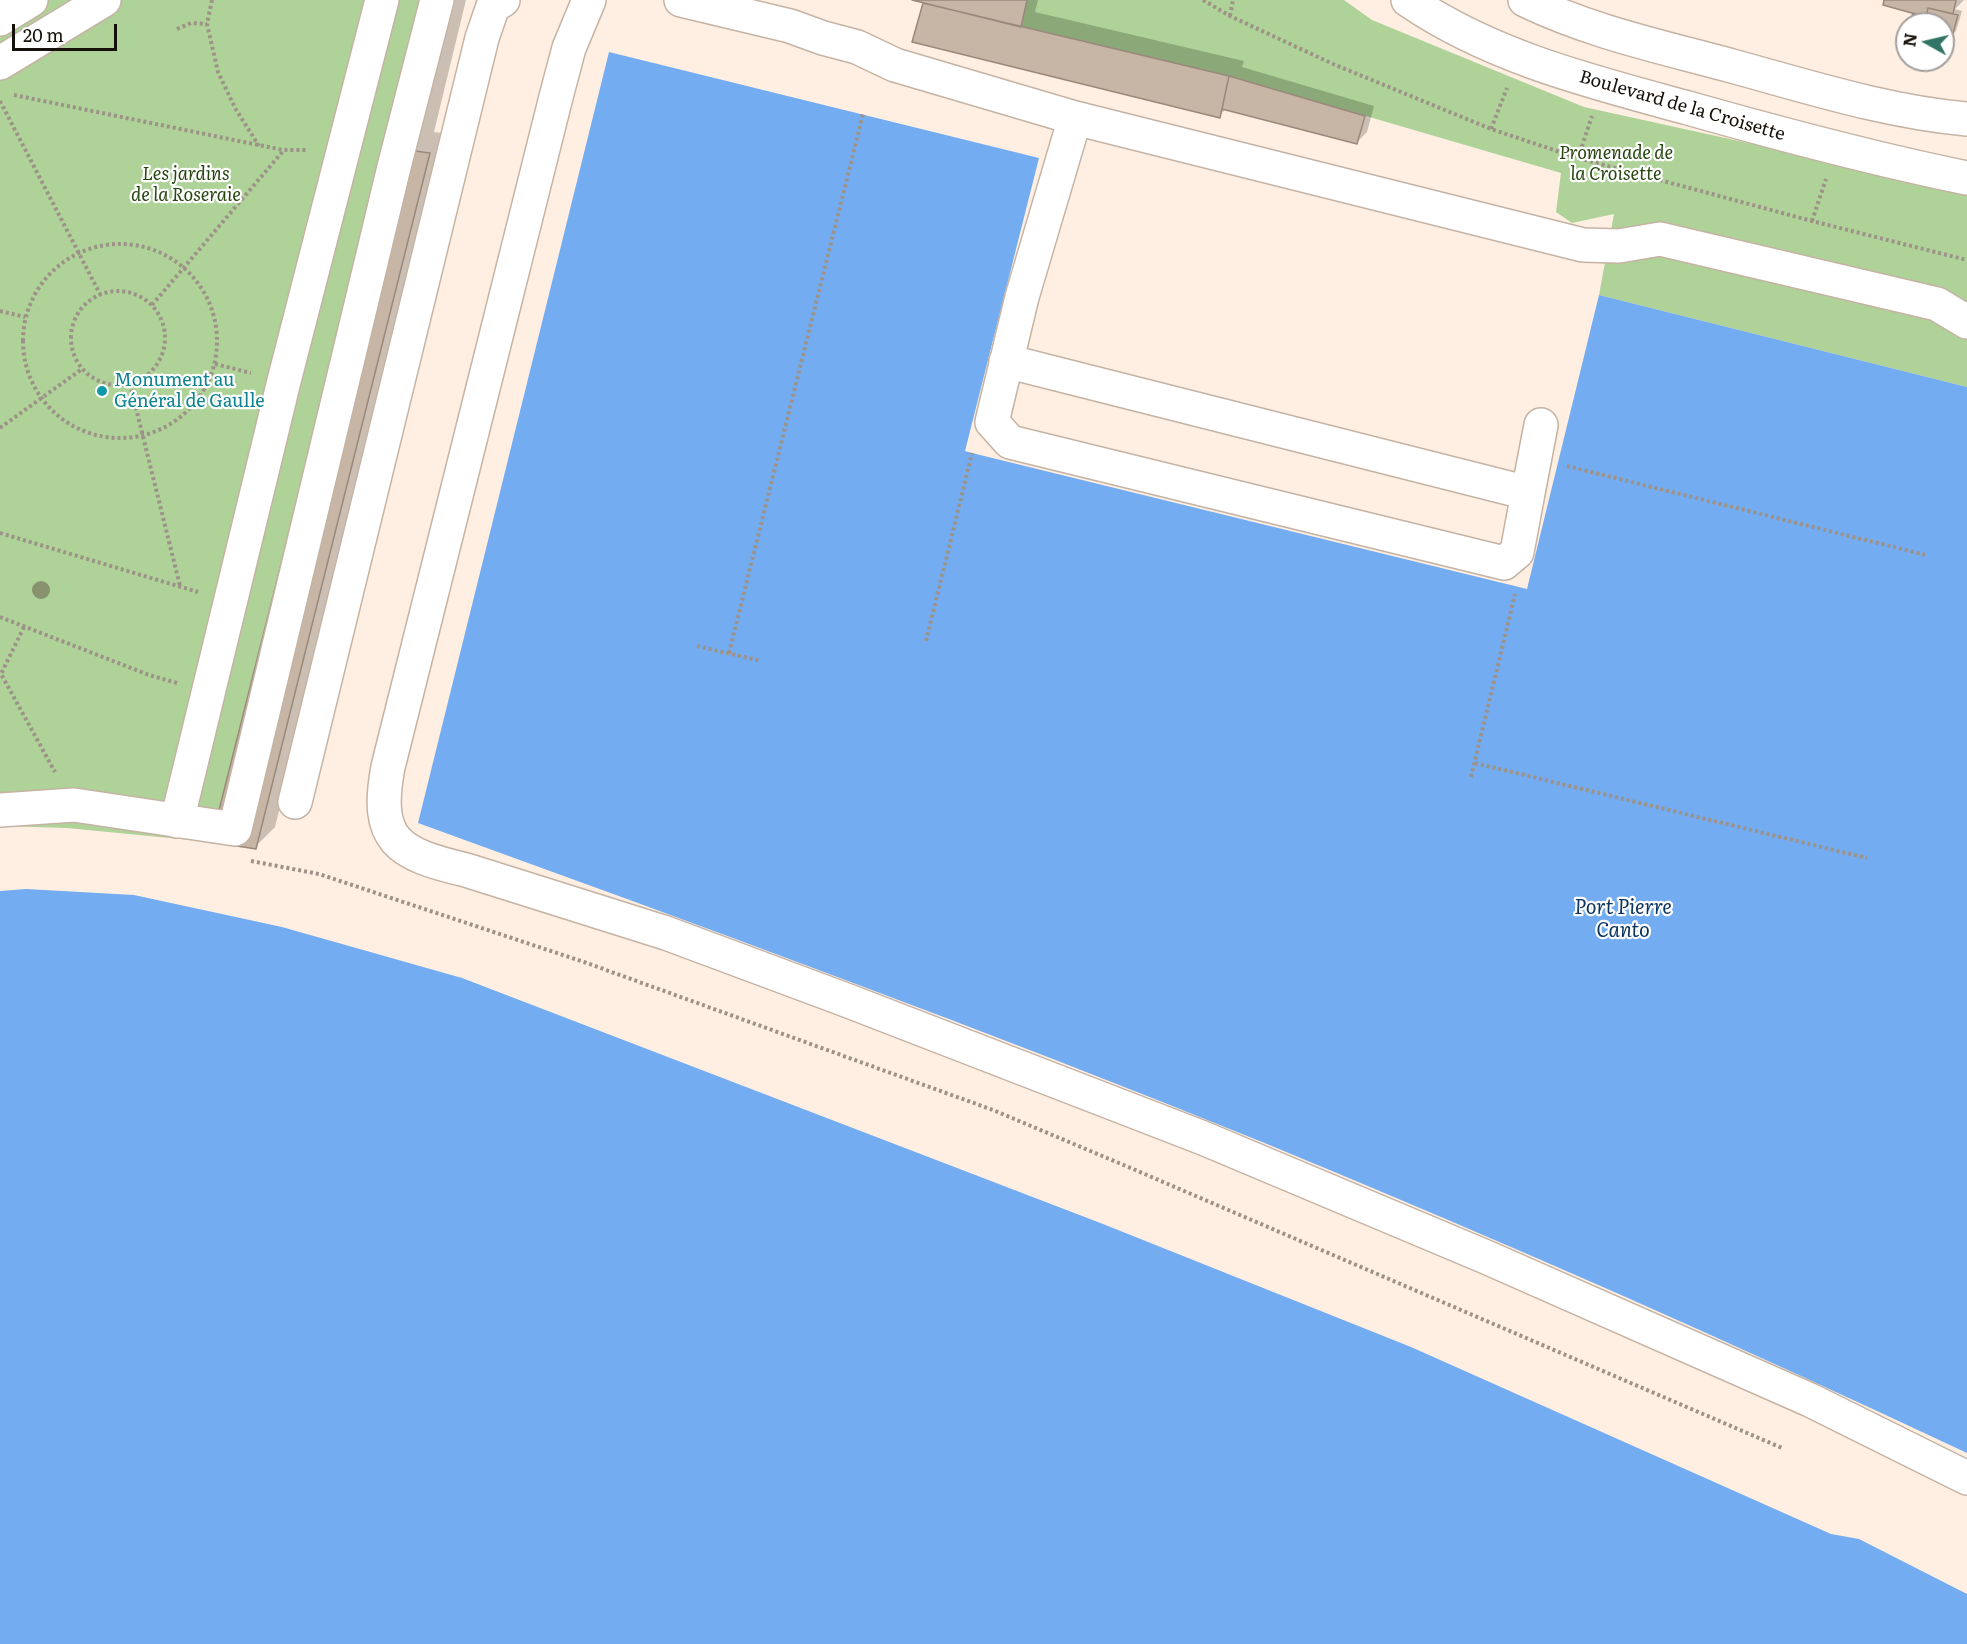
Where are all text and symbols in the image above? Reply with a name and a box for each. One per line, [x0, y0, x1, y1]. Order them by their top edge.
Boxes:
scale bar [15, 12, 120, 50]
north arrow [1895, 12, 1955, 72]
text: 20 m [23, 21, 64, 48]
text: N [1896, 31, 1922, 48]
street label: Boulevard de la Croisette [1577, 66, 1787, 146]
park label: Promenade de la Croisette [1559, 143, 1673, 186]
park label: Les jardins de la Roseraie [131, 164, 241, 207]
place label: Monument au Général de Gaulle [114, 370, 265, 412]
marker: Monument au Général de Gaulle [95, 384, 109, 398]
water label: Port Pierre Canto [1574, 896, 1672, 943]

